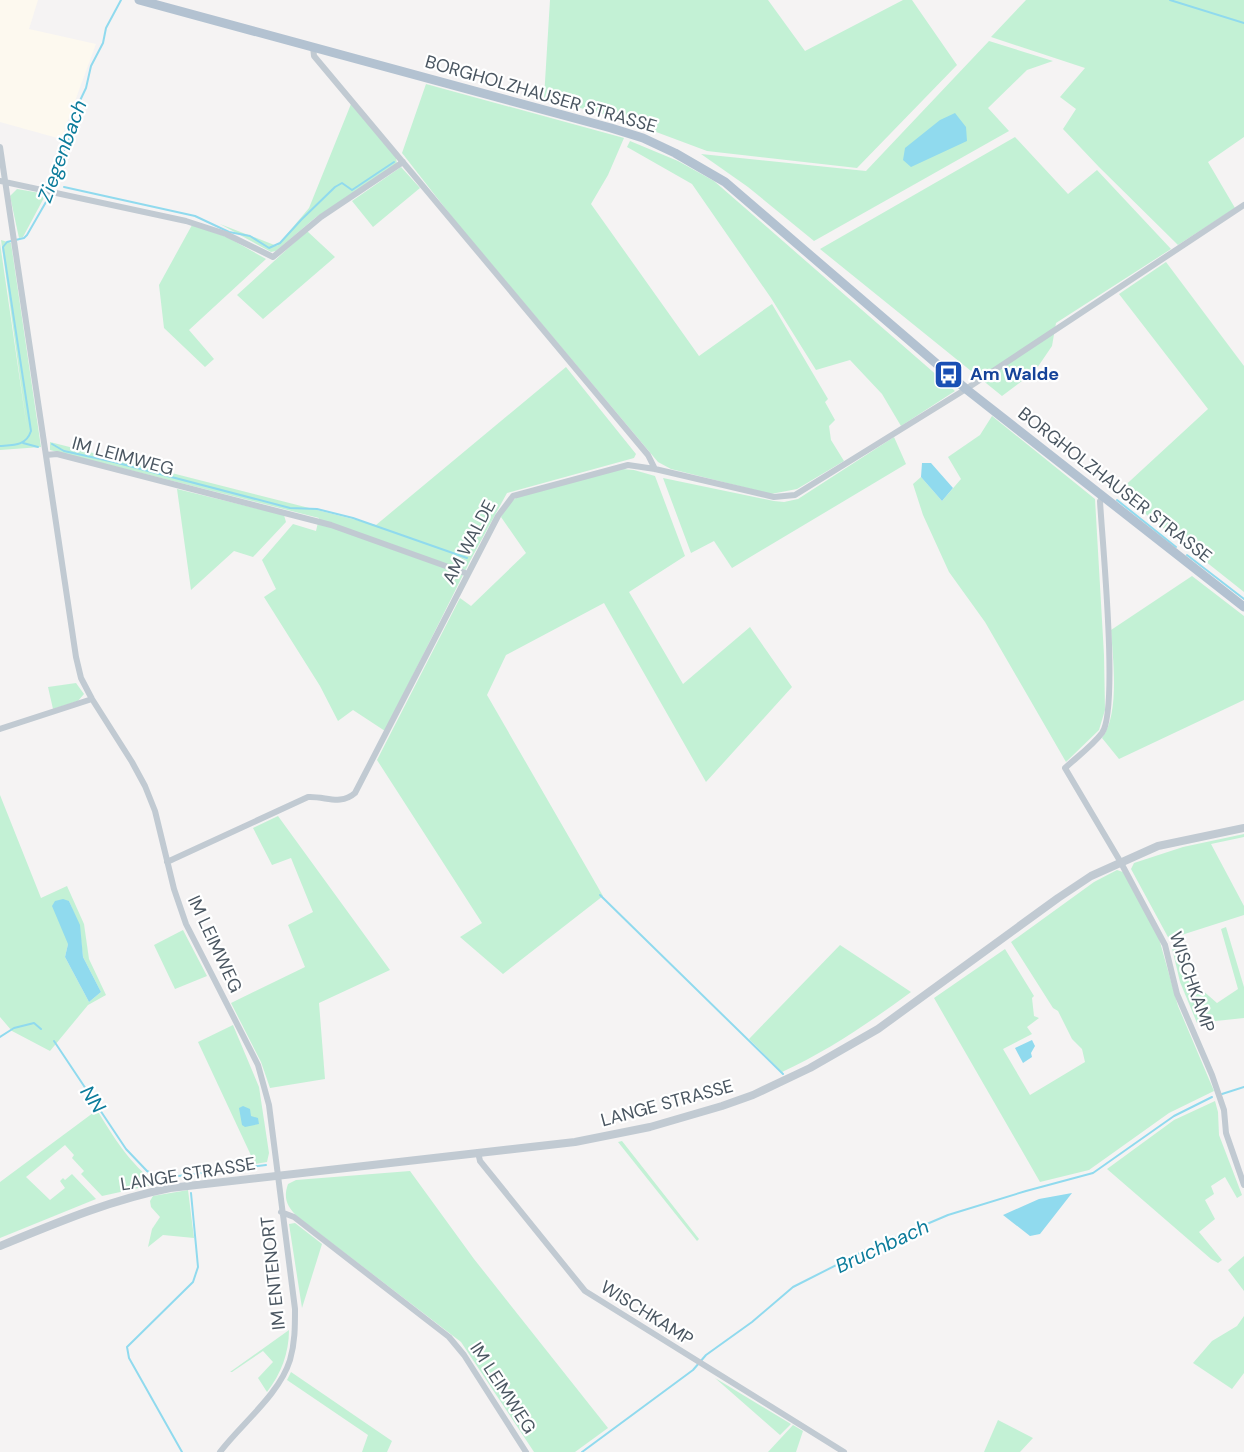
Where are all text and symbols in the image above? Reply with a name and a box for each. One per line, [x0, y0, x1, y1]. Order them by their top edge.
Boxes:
street label: BORGHOLZHAUSER STRASSE [422, 49, 660, 139]
water label: Ziegenbach [31, 96, 93, 206]
bus stop icon: Am Walde [933, 358, 965, 390]
place label: Am Walde [970, 362, 1059, 386]
street label: BORGHOLZHAUSER STRASSE [1013, 402, 1217, 568]
street label: IM LEIMWEG [69, 431, 177, 481]
street label: AM WALDE [437, 496, 501, 588]
street label: IM LEIMWEG [182, 892, 248, 996]
street label: WISCHKAMP [1164, 928, 1220, 1036]
street label: LANGE STRASSE [598, 1074, 736, 1132]
water label: NN [74, 1080, 112, 1118]
street label: LANGE STRASSE [119, 1151, 257, 1197]
water label: Bruchbach [831, 1213, 933, 1279]
street label: IM ENTENORT [255, 1215, 291, 1331]
street label: WISCHKAMP [596, 1275, 698, 1351]
street label: IM LEIMWEG [465, 1338, 541, 1438]

